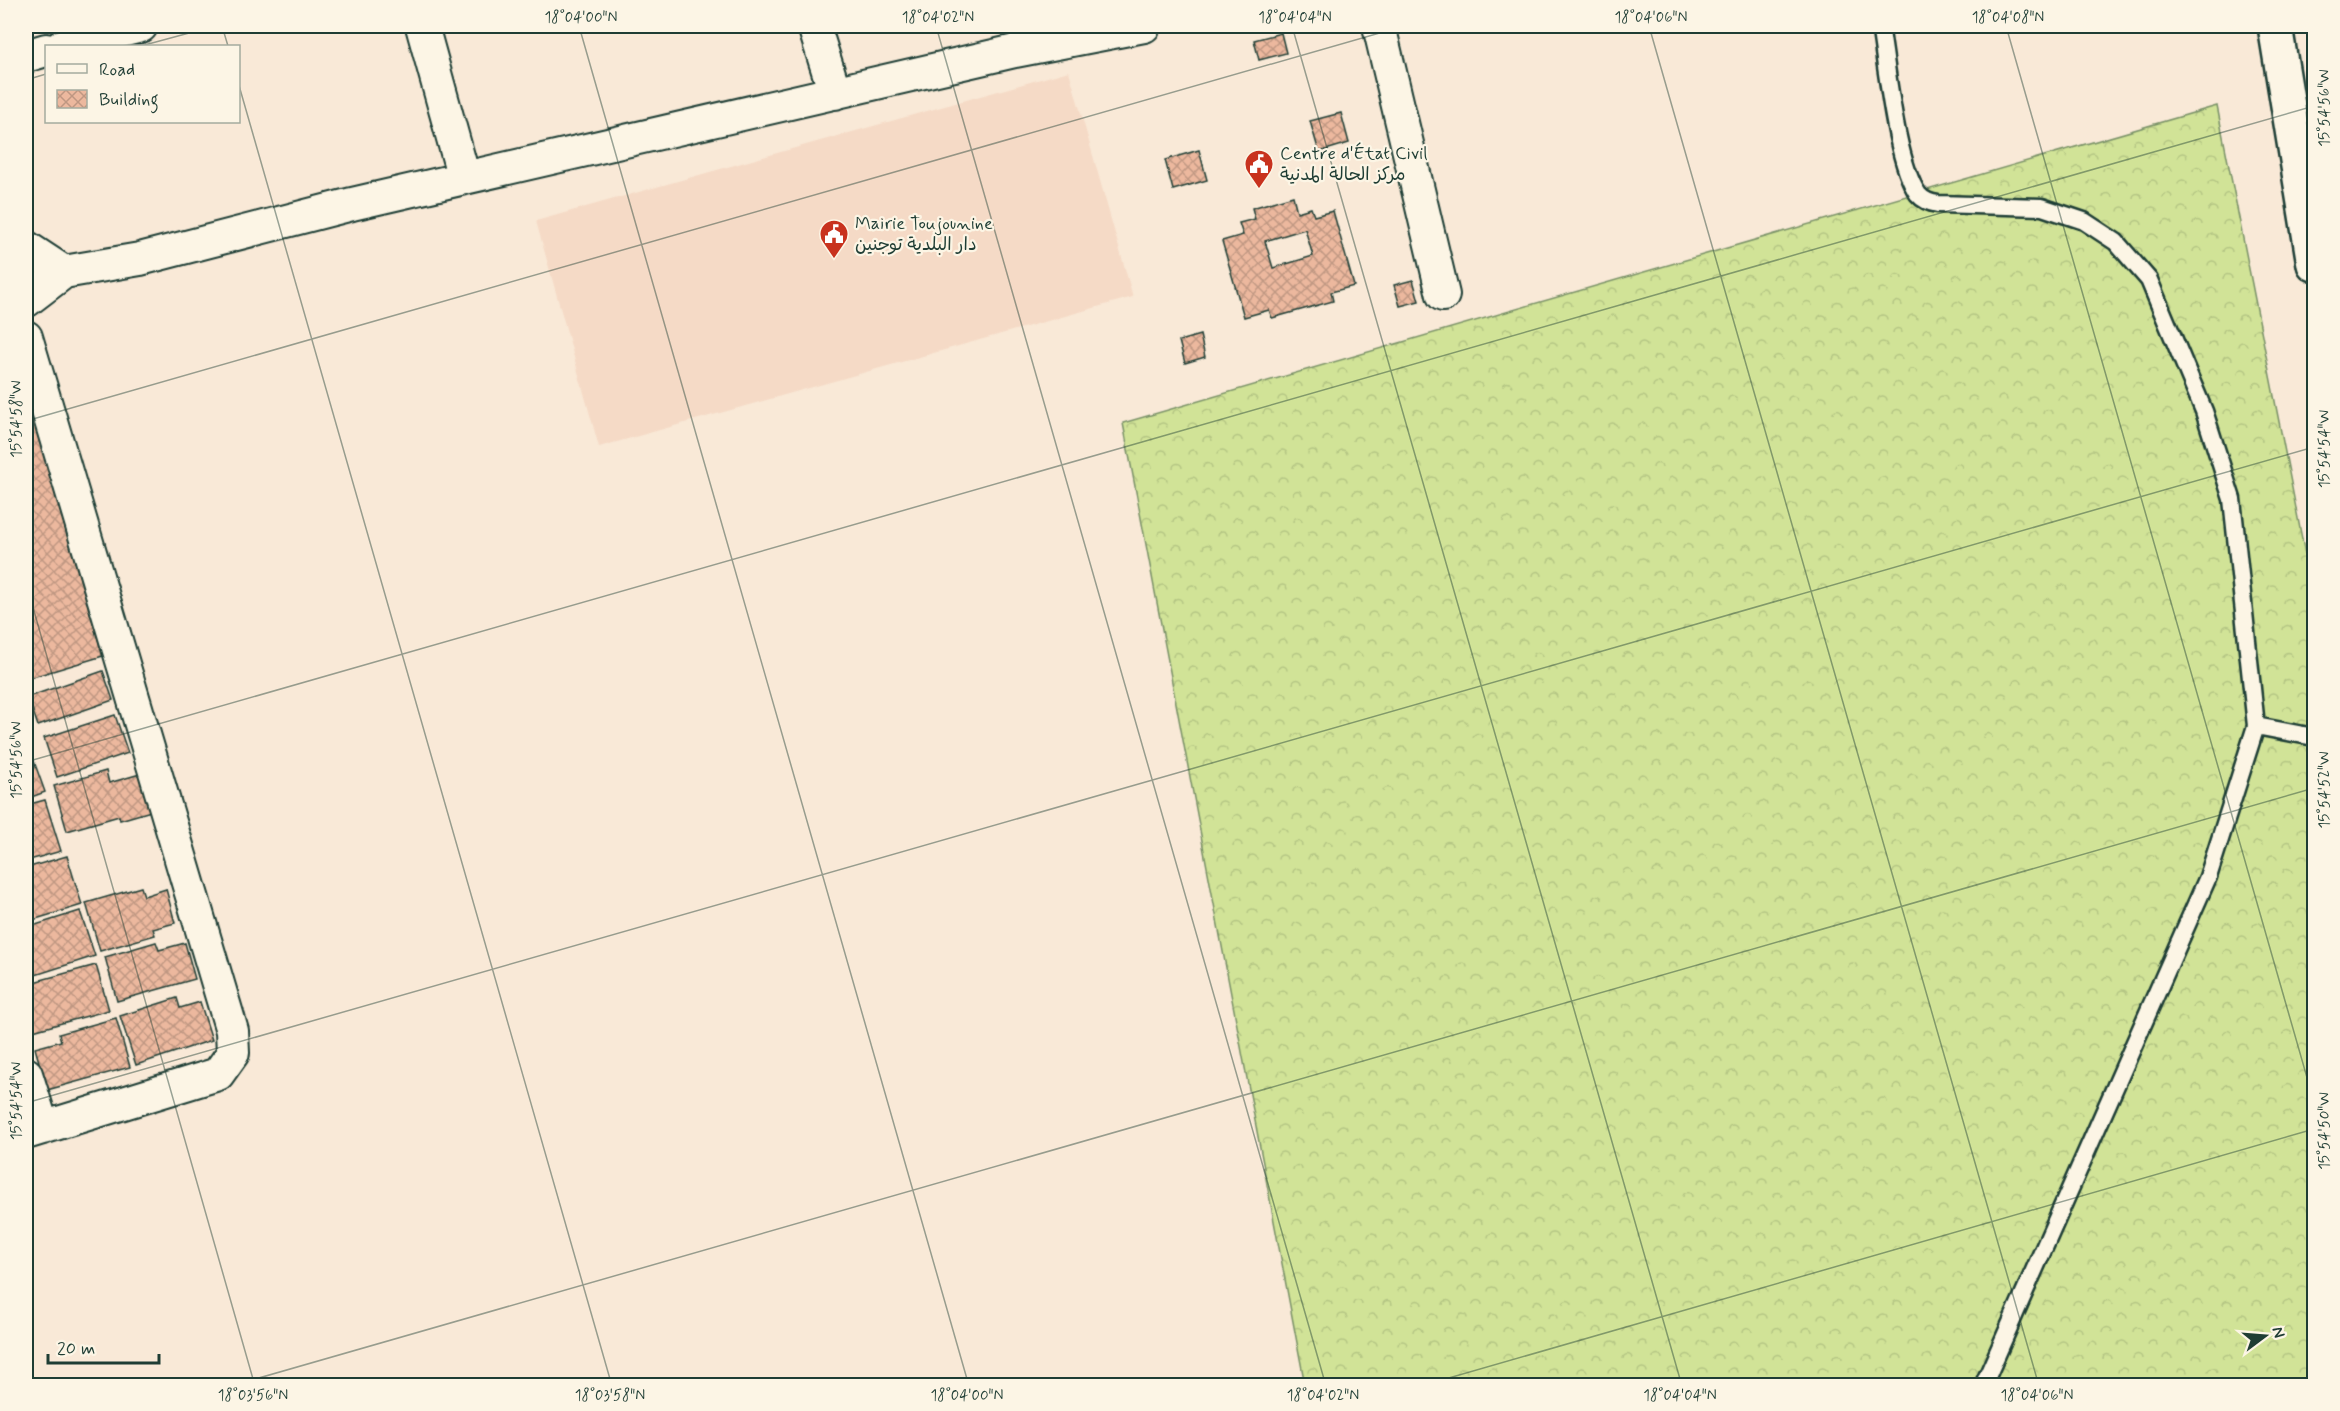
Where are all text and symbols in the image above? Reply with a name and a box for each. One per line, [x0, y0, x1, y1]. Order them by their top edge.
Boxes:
text: 18°04'00"N [544, 8, 618, 28]
text: 18°04'02"N [902, 8, 974, 28]
text: 18°04'04"N [1258, 8, 1332, 28]
text: 18°04'06"N [1615, 8, 1687, 28]
text: 18°04'08"N [1972, 8, 2044, 28]
legend [45, 45, 240, 123]
text: Road [99, 58, 135, 82]
text: 15°54'56"W [2315, 69, 2335, 147]
text: Building [99, 88, 159, 114]
place label: Centre d'État Civil مركز الحالة المدنية [1280, 142, 1428, 187]
public building icon: Centre d'État Civil مركز الحالة المدنية [1243, 148, 1275, 190]
place label: Mairie Toujounine دار البلدية توجنين [855, 212, 993, 257]
public building icon: Mairie Toujounine دار البلدية توجنين [818, 218, 850, 260]
text: 15°54'58"W [7, 380, 27, 458]
text: 15°54'54"W [2315, 410, 2335, 488]
text: 15°54'56"W [7, 721, 27, 799]
text: 15°54'52"W [2315, 751, 2335, 829]
text: 15°54'54"W [7, 1062, 27, 1140]
text: 15°54'50"W [2315, 1092, 2335, 1170]
north arrow [2235, 1306, 2295, 1366]
text: N [2266, 1324, 2290, 1340]
scale bar [48, 1327, 159, 1365]
text: 20 m [57, 1337, 95, 1361]
text: 18°03'56"N [218, 1386, 288, 1406]
text: 18°03'58"N [575, 1386, 645, 1406]
text: 18°04'00"N [930, 1386, 1004, 1406]
text: 18°04'02"N [1287, 1386, 1359, 1406]
text: 18°04'04"N [1643, 1386, 1717, 1406]
text: 18°04'06"N [2001, 1386, 2073, 1406]

